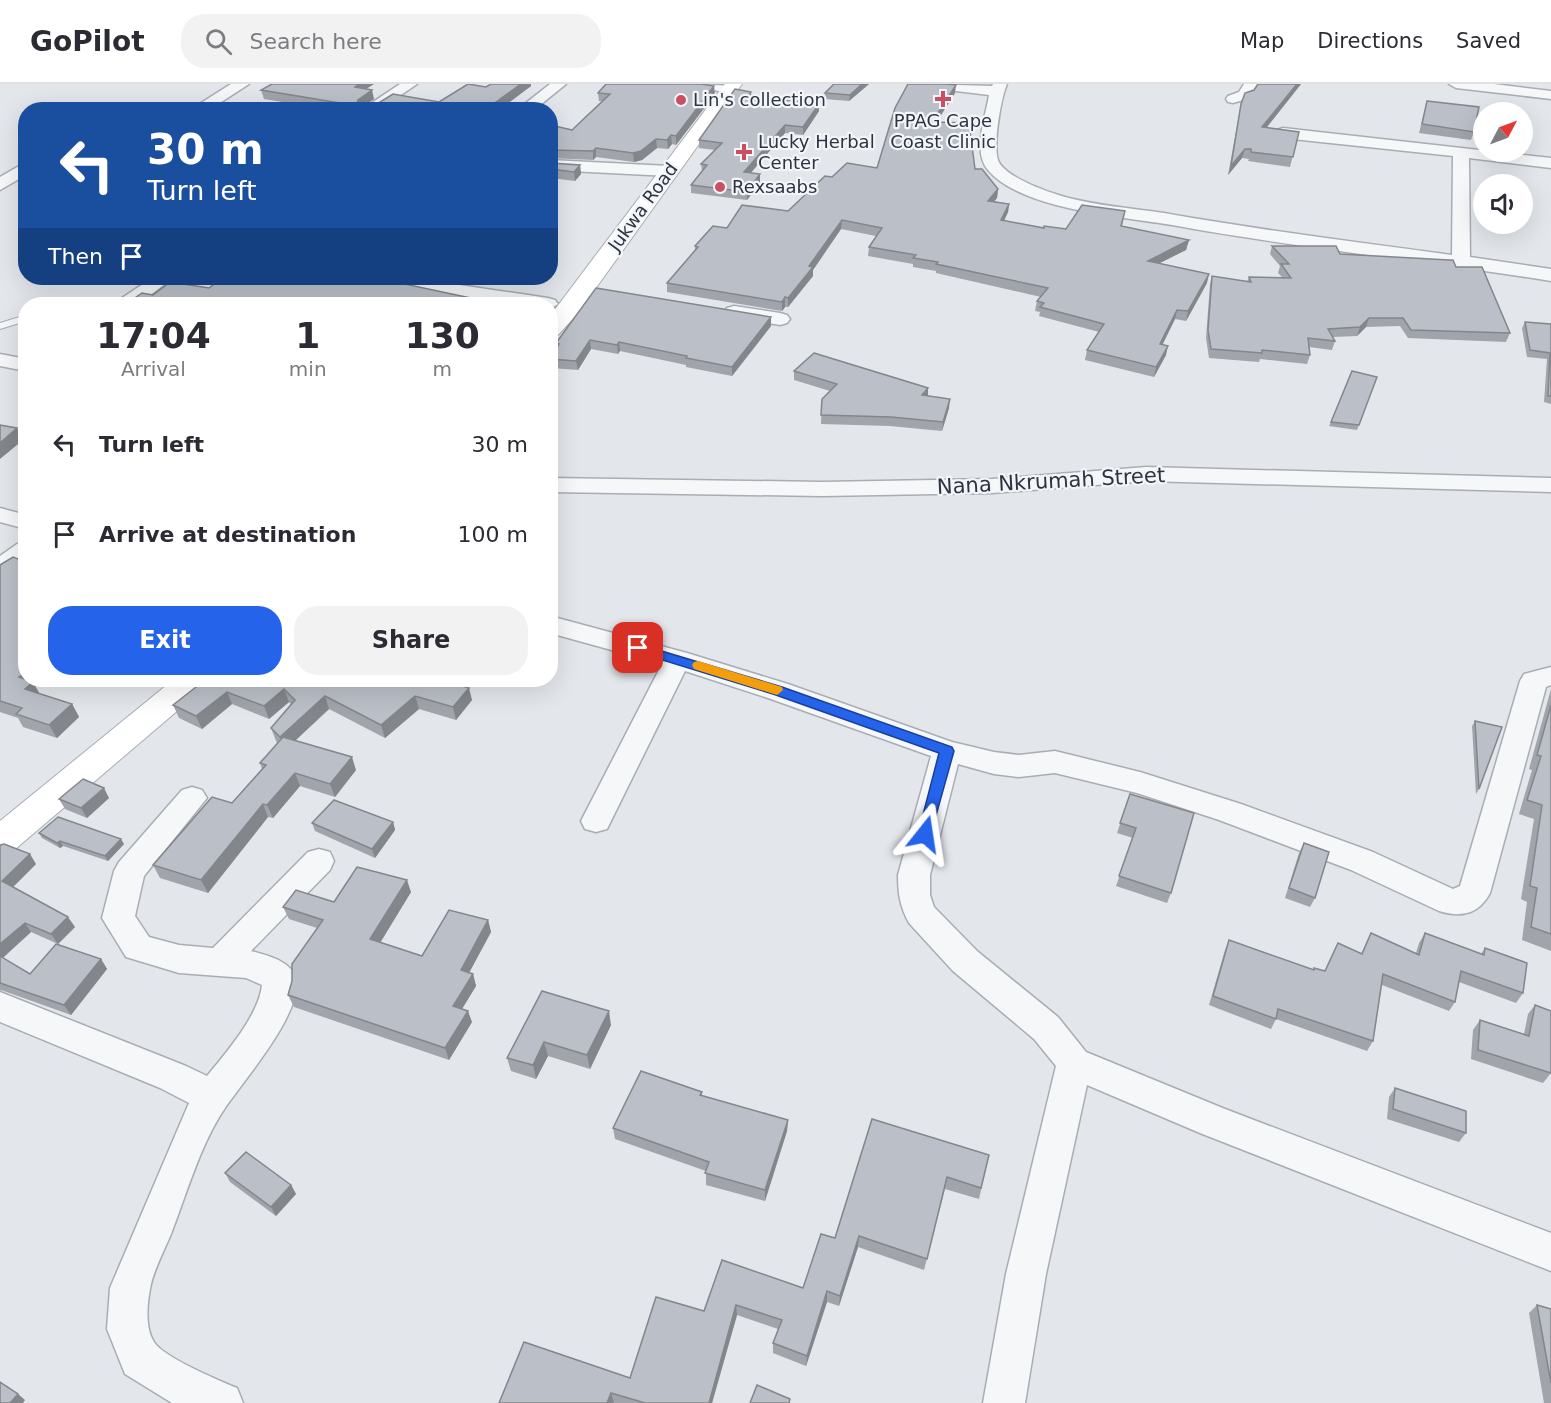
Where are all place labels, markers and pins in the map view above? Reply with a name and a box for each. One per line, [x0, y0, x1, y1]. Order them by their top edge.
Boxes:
place label: Lin's collection [693, 89, 826, 110]
marker: PPAG Cape Coast Clinic [934, 90, 952, 108]
marker: Lin's collection [674, 93, 688, 107]
place label: PPAG Cape Coast Clinic [890, 110, 996, 152]
place label: Lucky Herbal Center [758, 131, 875, 173]
marker: Lucky Herbal Center [735, 143, 753, 161]
place label: Rexsaabs [732, 176, 817, 197]
marker: Rexsaabs [713, 180, 727, 194]
pin [612, 622, 663, 673]

